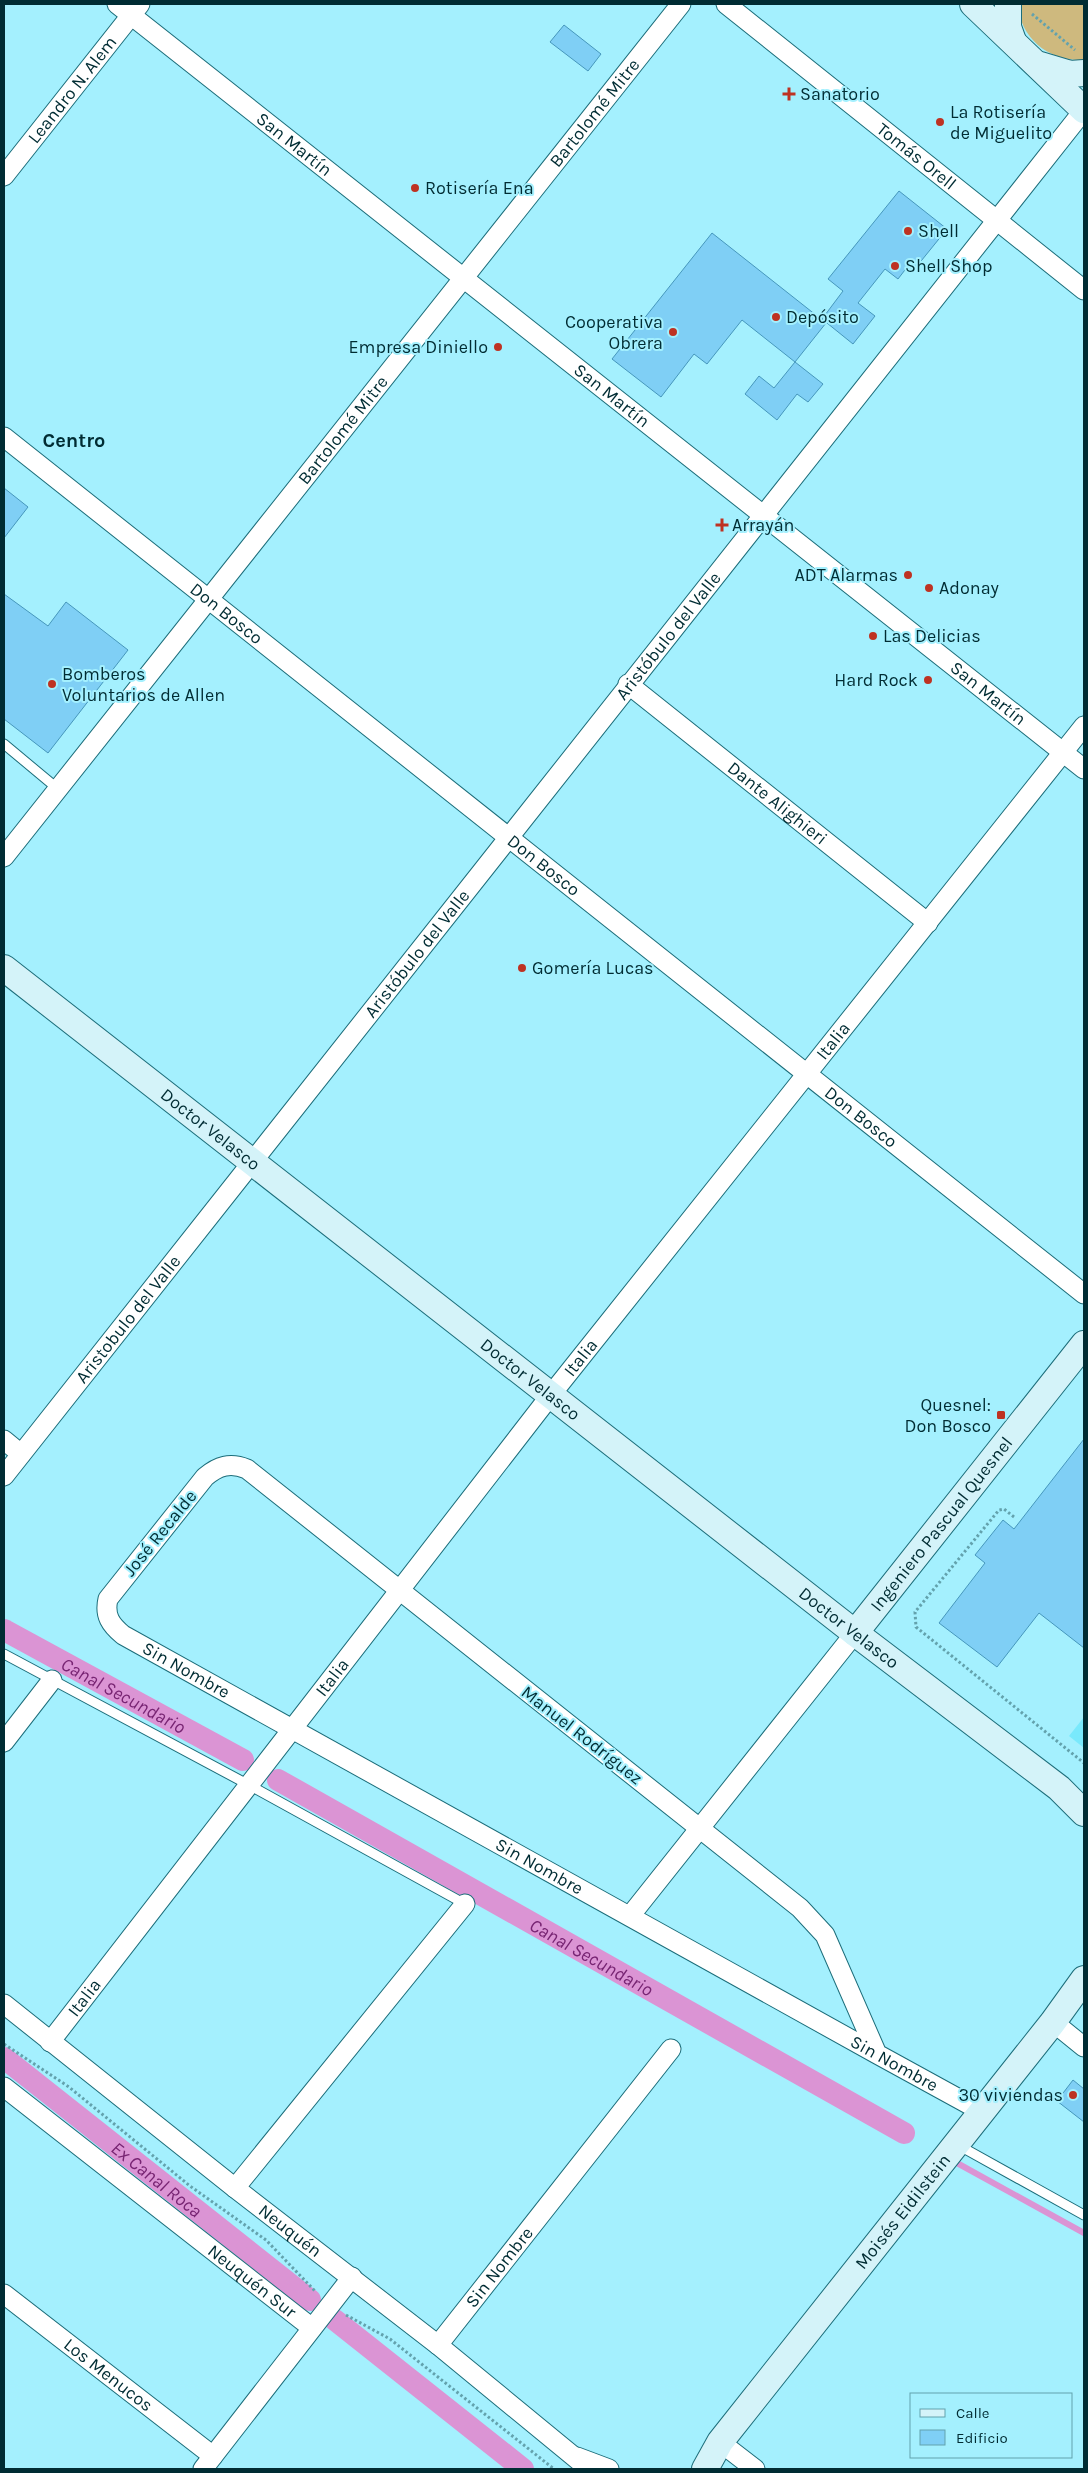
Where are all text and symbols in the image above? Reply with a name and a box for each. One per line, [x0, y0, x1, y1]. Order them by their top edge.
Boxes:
street label: Leandro N. Alem [23, 31, 122, 148]
street label: Bartolomé Mitre [545, 54, 644, 172]
place label: Sanatorio [800, 83, 880, 105]
marker: Sanatorio [782, 87, 796, 101]
place label: La Rotisería de Miguelito [950, 101, 1052, 144]
street label: San Martín [252, 107, 337, 181]
marker: La Rotisería de Miguelito [934, 116, 946, 128]
street label: Tomás Orell [872, 118, 961, 195]
place label: Rotisería Ena [425, 177, 534, 199]
marker: Rotisería Ena [409, 182, 421, 194]
place label: Shell [918, 220, 959, 242]
marker: Shell [902, 225, 914, 237]
place label: Shell Shop [905, 255, 992, 277]
marker: Shell Shop [889, 260, 901, 272]
place label: Depósito [786, 306, 859, 328]
place label: Cooperativa Obrera [565, 311, 663, 354]
marker: Depósito [770, 311, 782, 323]
marker: Cooperativa Obrera [667, 326, 679, 338]
place label: Empresa Diniello [348, 336, 488, 358]
marker: Empresa Diniello [492, 341, 504, 353]
street label: San Martín [569, 359, 654, 432]
street label: Bartolomé Mitre [293, 371, 393, 489]
district label: Centro [43, 429, 105, 452]
place label: Arrayán [732, 514, 794, 536]
marker: Arrayán [716, 519, 728, 531]
place label: ADT Alarmas [794, 564, 898, 586]
street label: Aristóbulo del Valle [611, 567, 726, 704]
marker: ADT Alarmas [902, 569, 914, 581]
place label: Adonay [939, 577, 1000, 599]
street label: Don Bosco [186, 578, 267, 649]
marker: Adonay [923, 582, 935, 594]
place label: Las Delicias [883, 625, 981, 647]
marker: Las Delicias [867, 630, 879, 642]
street label: San Martín [946, 657, 1031, 730]
place label: Bomberos Voluntarios de Allen [62, 663, 225, 706]
place label: Hard Rock [834, 669, 918, 691]
marker: Hard Rock [922, 674, 934, 686]
marker: Bomberos Voluntarios de Allen [46, 678, 58, 690]
street label: Dante Alighieri [723, 757, 832, 849]
street label: Don Bosco [503, 830, 584, 901]
street label: Aristóbulo del Valle [360, 885, 474, 1022]
place label: Gomería Lucas [532, 957, 654, 979]
marker: Gomería Lucas [516, 962, 528, 974]
street label: Italia [811, 1018, 855, 1064]
street label: Don Bosco [820, 1082, 902, 1153]
street label: Doctor Velasco [156, 1083, 265, 1175]
street label: Aristobulo del Valle [71, 1251, 185, 1388]
street label: Doctor Velasco [476, 1333, 585, 1425]
street label: Italia [559, 1334, 602, 1381]
place label: Quesnel: Don Bosco [905, 1394, 991, 1437]
marker: Quesnel: Don Bosco [995, 1409, 1007, 1421]
street label: Ingeniero Pascual Quesnel [865, 1432, 1017, 1616]
street label: José Recalde [119, 1485, 201, 1581]
street label: Doctor Velasco [794, 1582, 903, 1673]
street label: Sin Nombre [138, 1637, 234, 1703]
water label: Canal Secundario [57, 1653, 190, 1739]
street label: Italia [311, 1654, 354, 1701]
street label: Manuel Rodríguez [517, 1681, 647, 1789]
street label: Sin Nombre [492, 1833, 587, 1899]
water label: Canal Secundario [525, 1914, 657, 2002]
street label: Italia [63, 1974, 106, 2021]
street label: Sin Nombre [847, 2030, 942, 2096]
place label: 30 viviendas [958, 2084, 1063, 2106]
marker: 30 viviendas [1067, 2089, 1079, 2101]
water label: Ex Canal Roca [107, 2137, 206, 2222]
street label: Moisés Eidilstein [850, 2149, 955, 2274]
street label: Neuquén [254, 2199, 326, 2262]
street label: Sin Nombre [461, 2222, 538, 2312]
street label: Neuquén Sur [203, 2240, 301, 2323]
street label: Los Menucos [59, 2333, 157, 2416]
legend [910, 2393, 1073, 2458]
text: Calle [956, 2404, 990, 2422]
text: Edificio [956, 2429, 1008, 2447]

